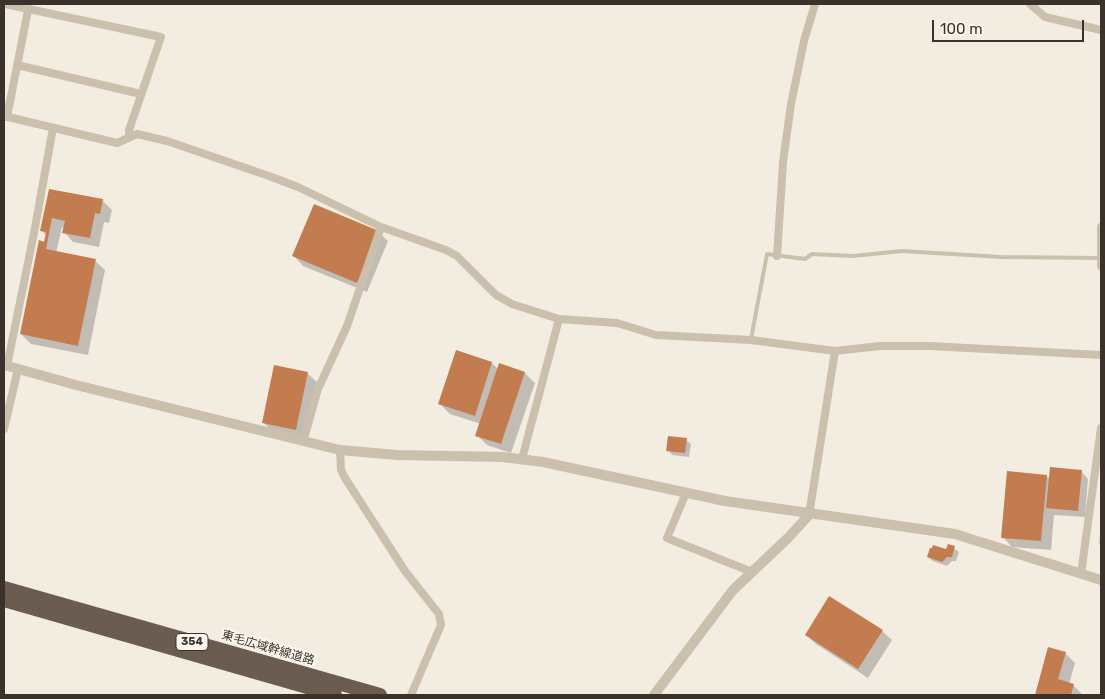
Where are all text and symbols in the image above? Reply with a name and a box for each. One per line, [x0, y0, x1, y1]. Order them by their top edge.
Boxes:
scale bar [935, 10, 1088, 42]
text: 100 m [940, 20, 982, 38]
street label: 東毛広域幹線道路 [220, 628, 316, 668]
road number: 354 [176, 634, 208, 650]

